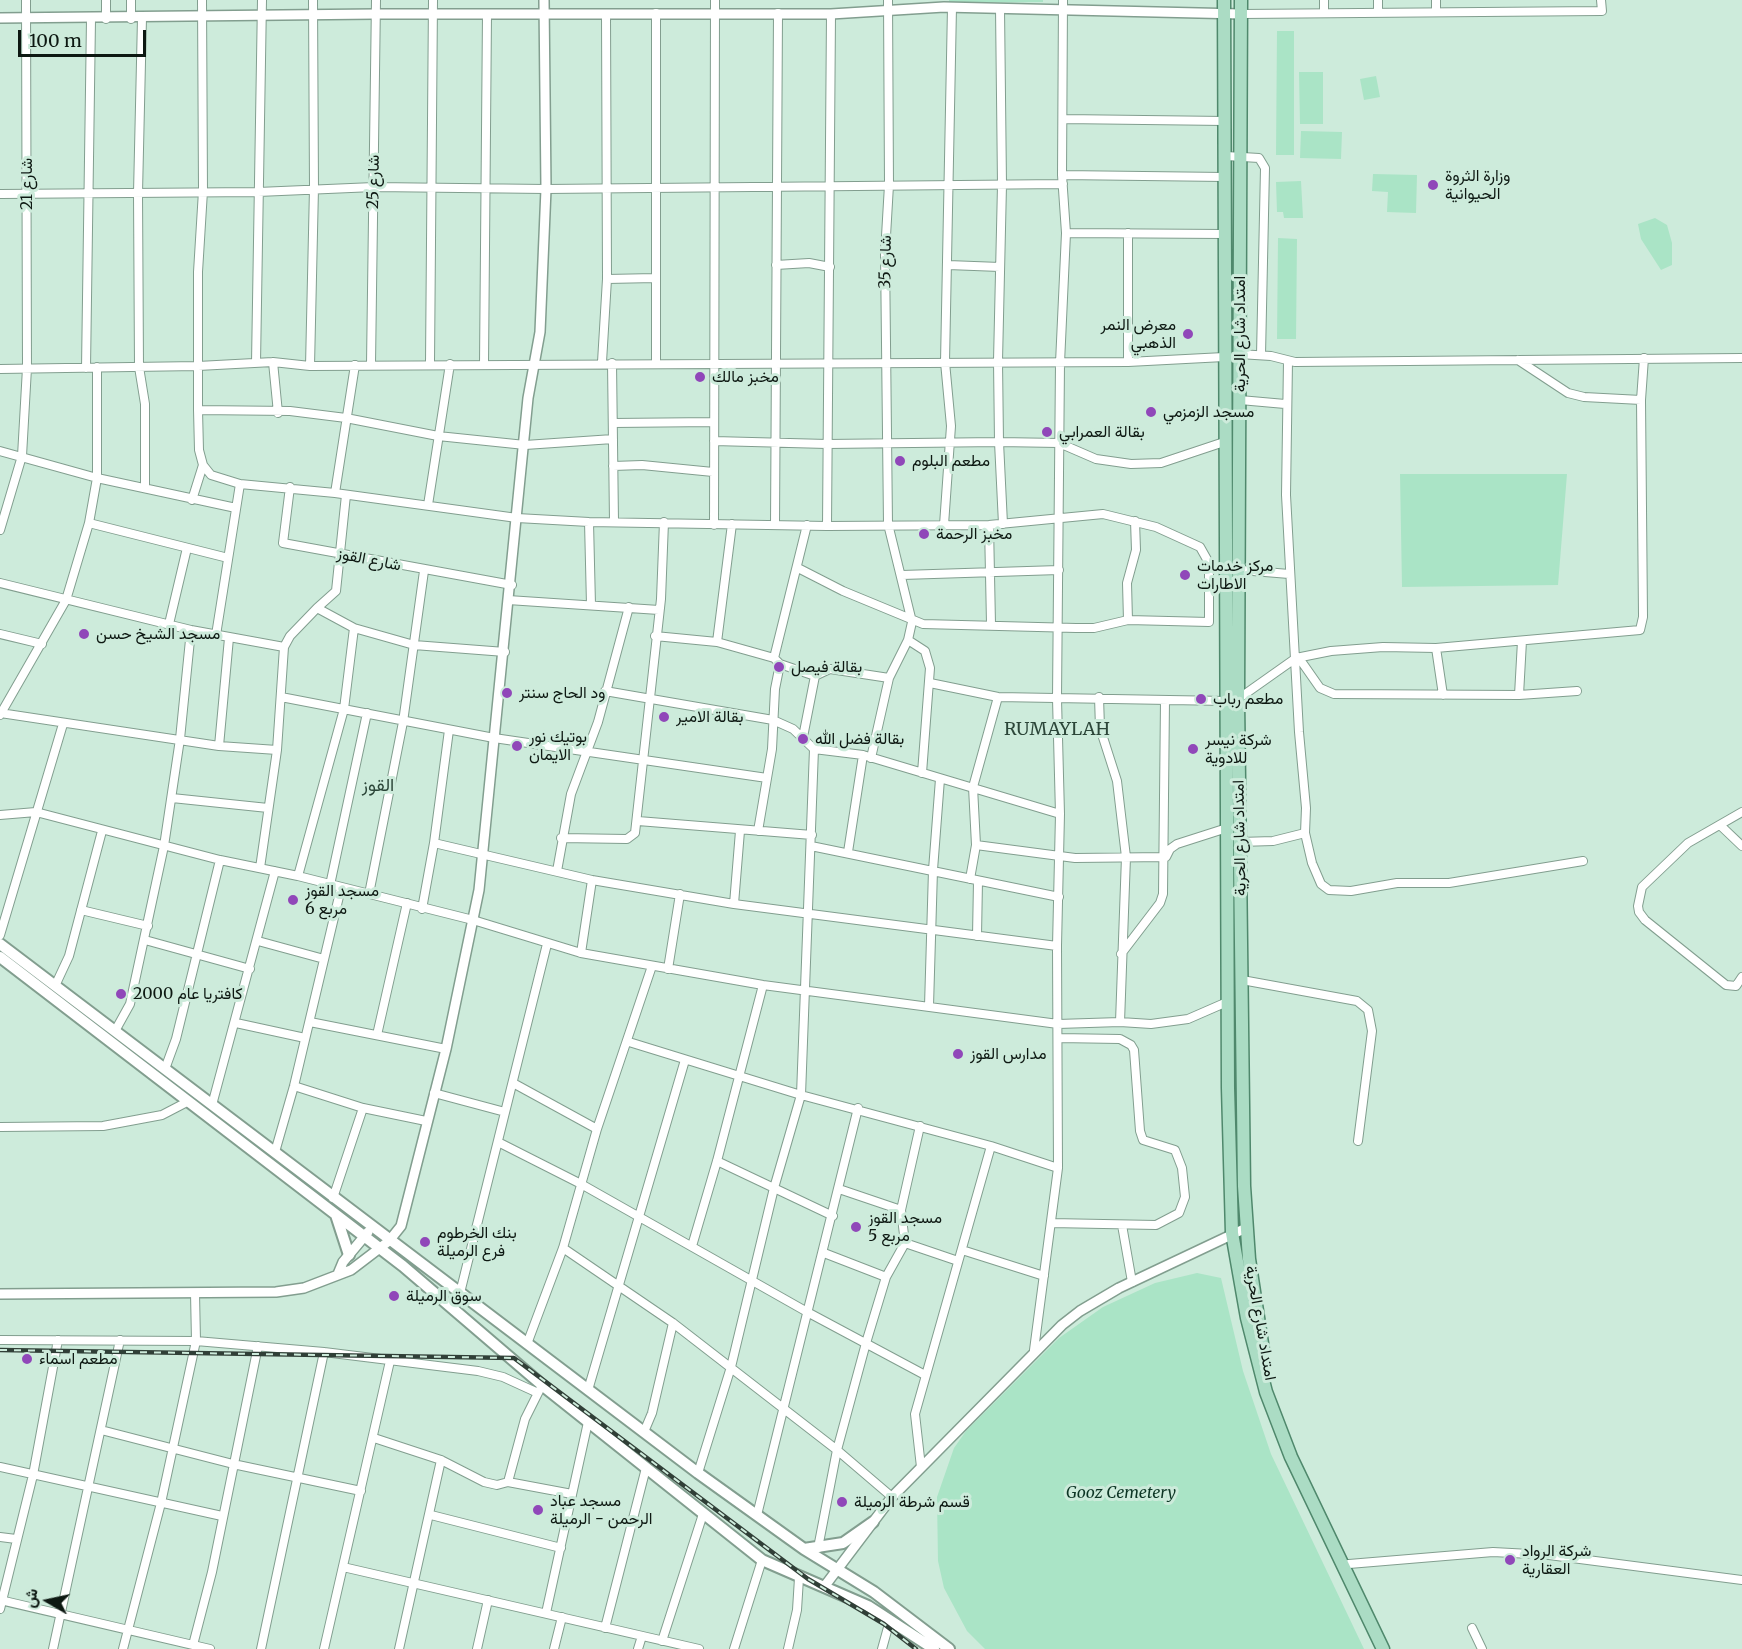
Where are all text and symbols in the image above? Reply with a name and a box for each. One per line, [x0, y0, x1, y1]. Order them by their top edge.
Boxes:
scale bar [21, 18, 148, 56]
text: 100 m [29, 29, 82, 52]
street label: شارع 25 [364, 155, 384, 209]
street label: شارع 21 [17, 158, 37, 210]
place label: وزارة الثروة الحيوانية [1445, 166, 1510, 204]
marker: وزارة الثروة الحيوانية [1426, 178, 1440, 192]
street label: شارع 35 [876, 235, 896, 289]
street label: امتداد شارع الحرية [1230, 276, 1250, 392]
place label: معرض النمر الذهبي [1101, 315, 1176, 353]
marker: معرض النمر الذهبي [1181, 327, 1195, 341]
place label: مخبز مالك [712, 367, 779, 387]
marker: مخبز مالك [693, 370, 707, 384]
place label: مسجد الزمزمي [1163, 402, 1254, 422]
marker: مسجد الزمزمي [1144, 405, 1158, 419]
place label: بقالة العمرابي [1059, 422, 1145, 442]
marker: بقالة العمرابي [1040, 425, 1054, 439]
place label: مطعم البلوم [912, 451, 990, 471]
marker: مطعم البلوم [893, 454, 907, 468]
place label: مخبز الرحمة [936, 524, 1012, 544]
marker: مخبز الرحمة [917, 527, 931, 541]
street label: شارع القوز [335, 544, 403, 576]
place label: مركز خدمات الاطارات [1197, 556, 1273, 594]
marker: مركز خدمات الاطارات [1178, 568, 1192, 582]
place label: مسجد الشيخ حسن [96, 624, 220, 644]
marker: مسجد الشيخ حسن [77, 627, 91, 641]
place label: بقالة فيصل [791, 657, 862, 677]
marker: بقالة فيصل [772, 660, 786, 674]
place label: ود الحاج سنتر [519, 683, 605, 703]
marker: ود الحاج سنتر [500, 686, 514, 700]
place label: مطعم رباب [1213, 689, 1283, 709]
marker: مطعم رباب [1194, 692, 1208, 706]
place label: بقالة الامير [676, 707, 743, 727]
marker: بقالة الامير [657, 710, 671, 724]
district label: RUMAYLAH [998, 719, 1116, 741]
place label: بوتيك نور الايمان [529, 727, 587, 765]
place label: بقالة فضل الله [815, 729, 904, 749]
place label: شركة نيسر للادوية [1205, 730, 1272, 768]
marker: بقالة فضل الله [796, 732, 810, 746]
marker: بوتيك نور الايمان [510, 739, 524, 753]
marker: شركة نيسر للادوية [1186, 742, 1200, 756]
district label: القوز [362, 775, 394, 797]
street label: امتداد شارع الحرية [1229, 780, 1251, 896]
place label: مسجد القوز مربع 6 [305, 881, 379, 919]
marker: مسجد القوز مربع 6 [286, 893, 300, 907]
place label: كافتريا عام 2000 [133, 984, 243, 1004]
marker: كافتريا عام 2000 [114, 987, 128, 1001]
place label: مدارس القوز [970, 1044, 1047, 1064]
marker: مدارس القوز [951, 1047, 965, 1061]
place label: مسجد القوز مربع 5 [868, 1208, 942, 1246]
marker: مسجد القوز مربع 5 [849, 1220, 863, 1234]
place label: بنك الخرطوم فرع الرميلة [437, 1223, 517, 1261]
marker: بنك الخرطوم فرع الرميلة [418, 1235, 432, 1249]
street label: امتداد شارع الحرية [1240, 1264, 1280, 1382]
place label: سوق الرميلة [406, 1286, 482, 1306]
marker: سوق الرميلة [387, 1289, 401, 1303]
place label: مطعم اسماء [39, 1349, 118, 1369]
marker: مطعم اسماء [20, 1352, 34, 1366]
park label: Gooz Cemetery [1066, 1483, 1176, 1503]
place label: مسجد عباد الرحمن - الرميلة [550, 1491, 653, 1529]
place label: قسم شرطة الرميلة [854, 1492, 970, 1512]
marker: قسم شرطة الرميلة [835, 1495, 849, 1509]
marker: مسجد عباد الرحمن - الرميلة [531, 1503, 545, 1517]
place label: شركة الرواد العقارية [1522, 1541, 1591, 1579]
marker: شركة الرواد العقارية [1503, 1553, 1517, 1567]
north arrow [18, 1571, 78, 1631]
text: ش [19, 1587, 42, 1609]

